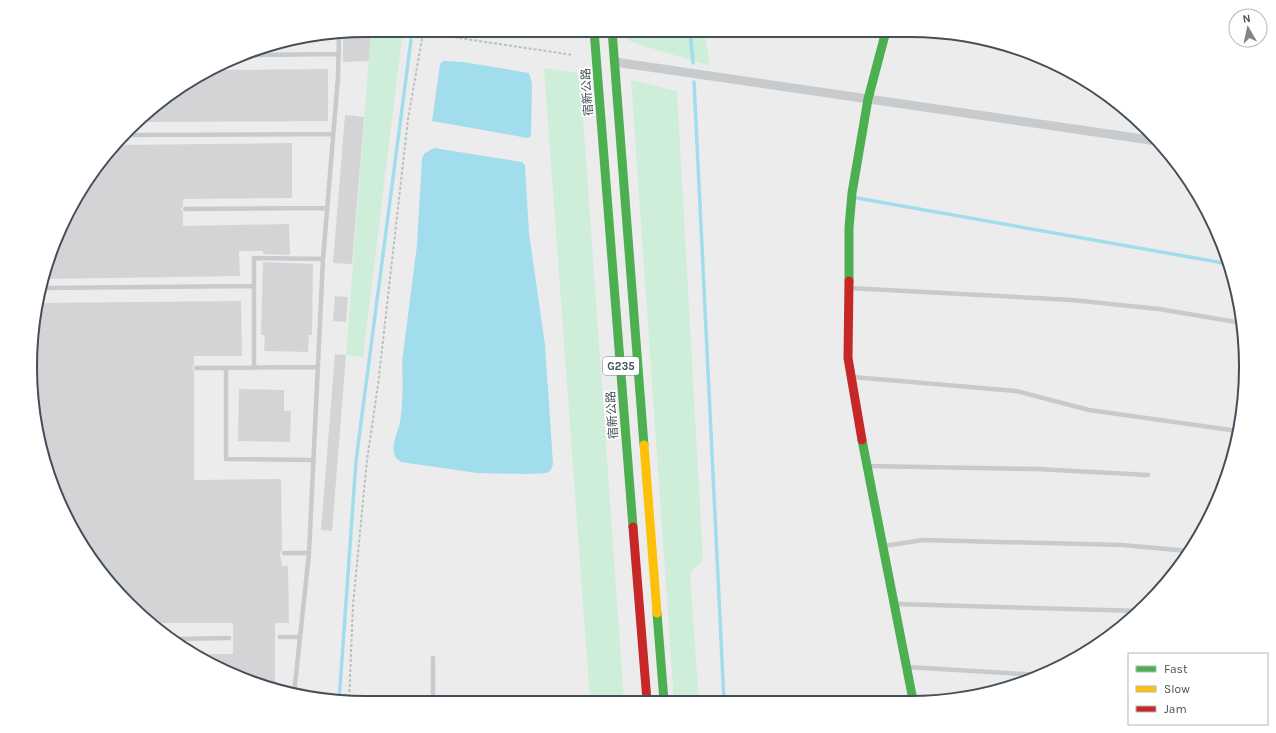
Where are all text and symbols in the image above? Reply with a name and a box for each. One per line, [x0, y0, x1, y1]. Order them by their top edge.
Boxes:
north arrow [1228, 8, 1268, 48]
text: N [1242, 12, 1251, 26]
street label: 宿新公路 [578, 68, 596, 116]
road number: G235 [603, 357, 639, 375]
street label: 宿新公路 [603, 391, 621, 439]
legend [1128, 653, 1268, 725]
text: Fast [1164, 662, 1188, 676]
text: Slow [1164, 682, 1190, 696]
text: Jam [1164, 702, 1187, 716]

